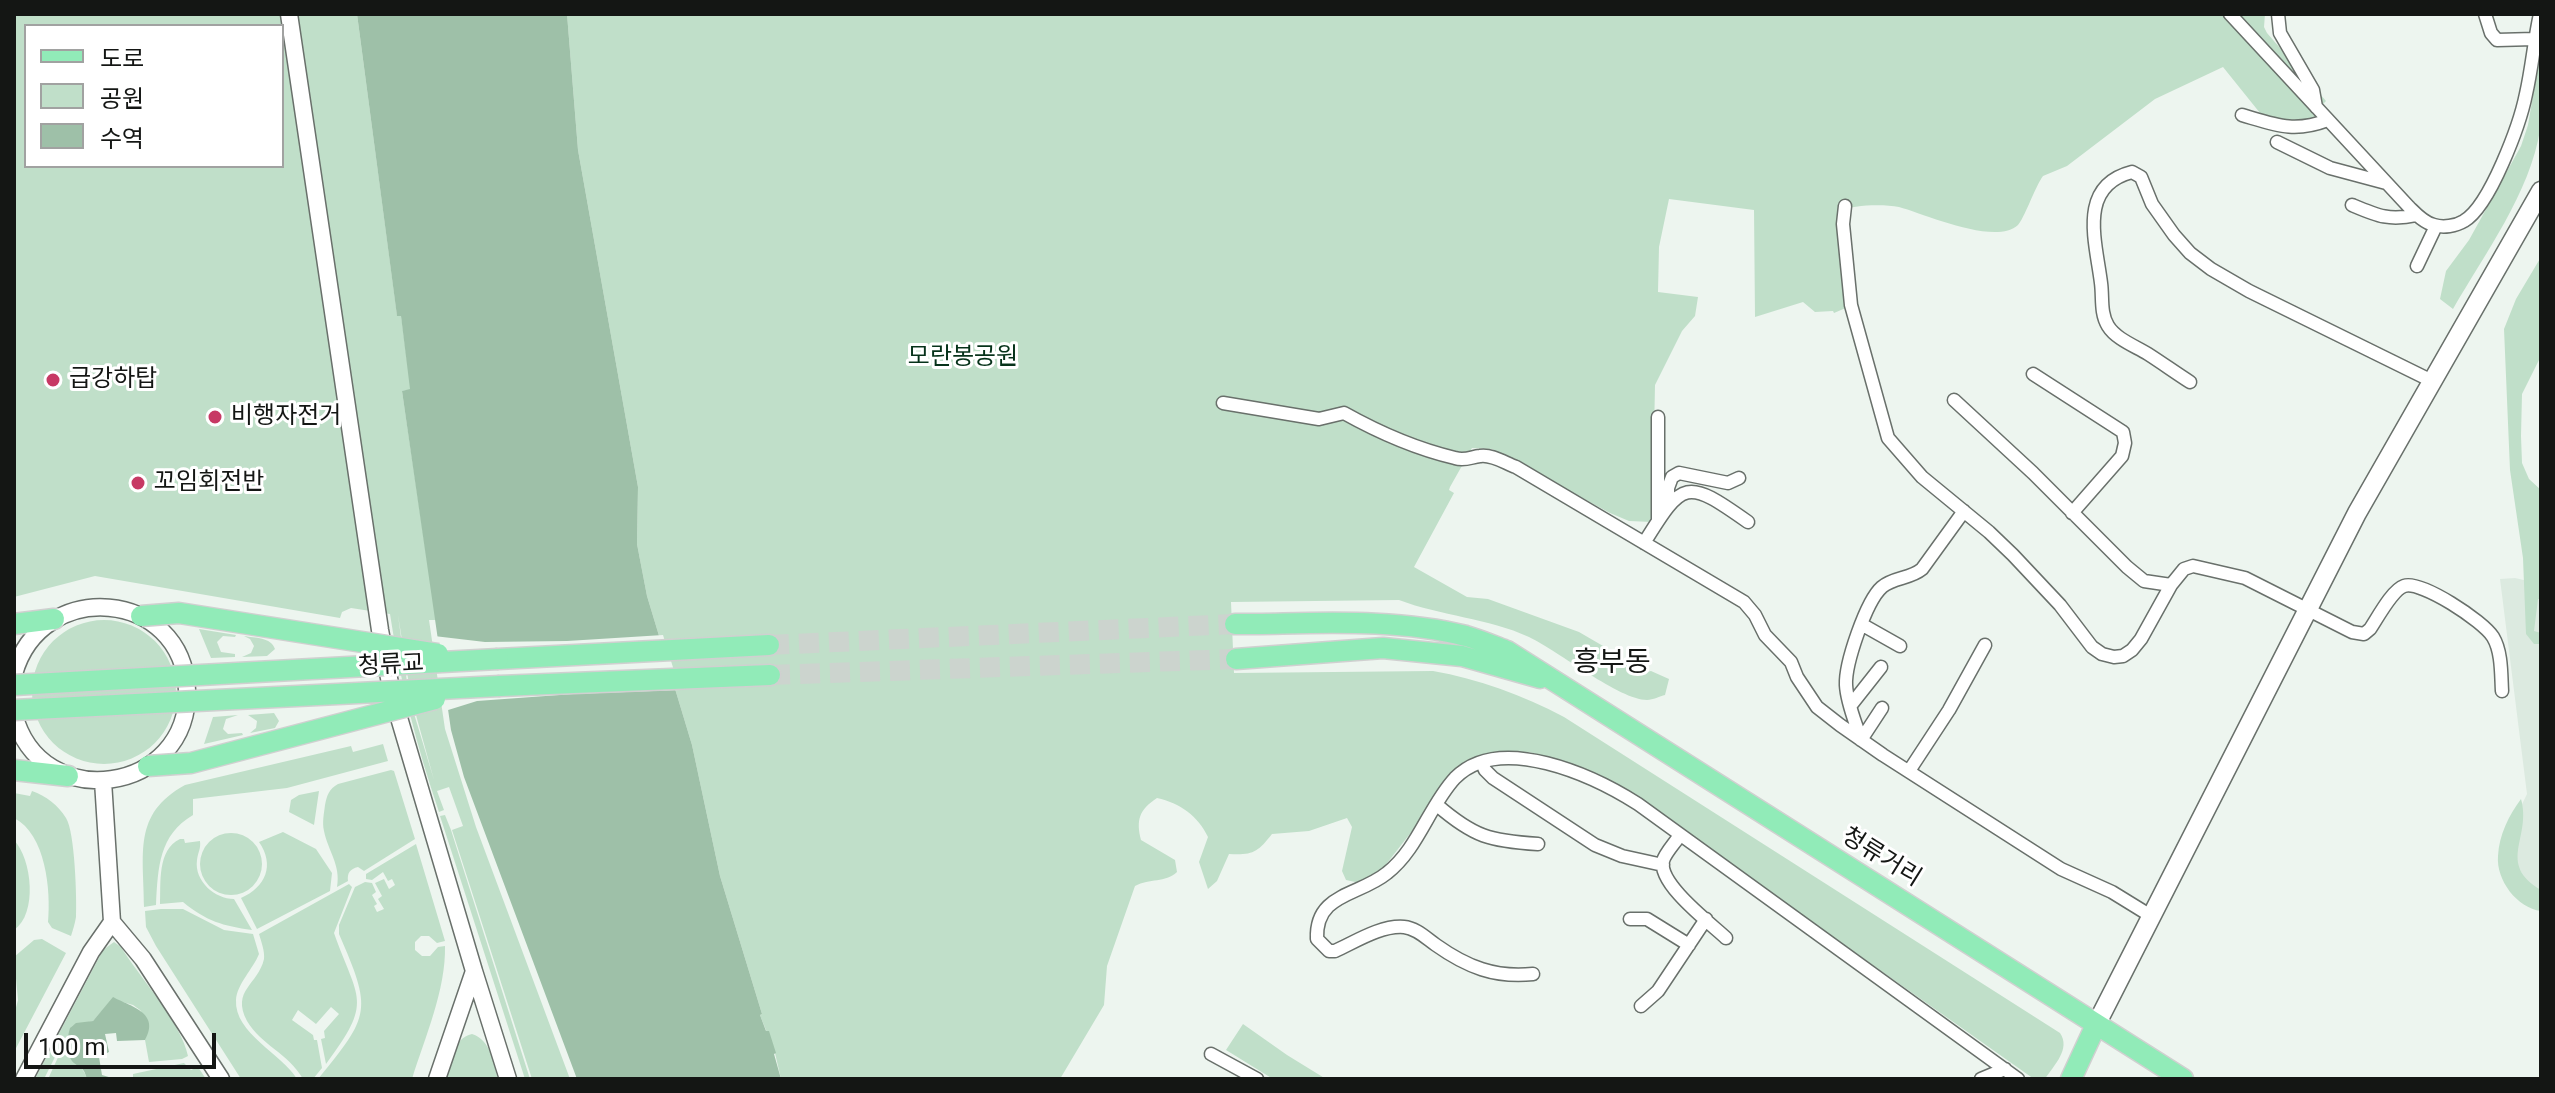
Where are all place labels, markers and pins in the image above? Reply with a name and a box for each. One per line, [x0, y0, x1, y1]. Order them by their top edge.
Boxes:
place label: 급강하탑 [69, 366, 157, 394]
marker: 급강하탑 [44, 371, 62, 389]
place label: 비행자전거 [231, 403, 341, 431]
marker: 비행자전거 [206, 408, 224, 426]
place label: 꼬임회전반 [154, 469, 264, 497]
marker: 꼬임회전반 [129, 474, 147, 492]

